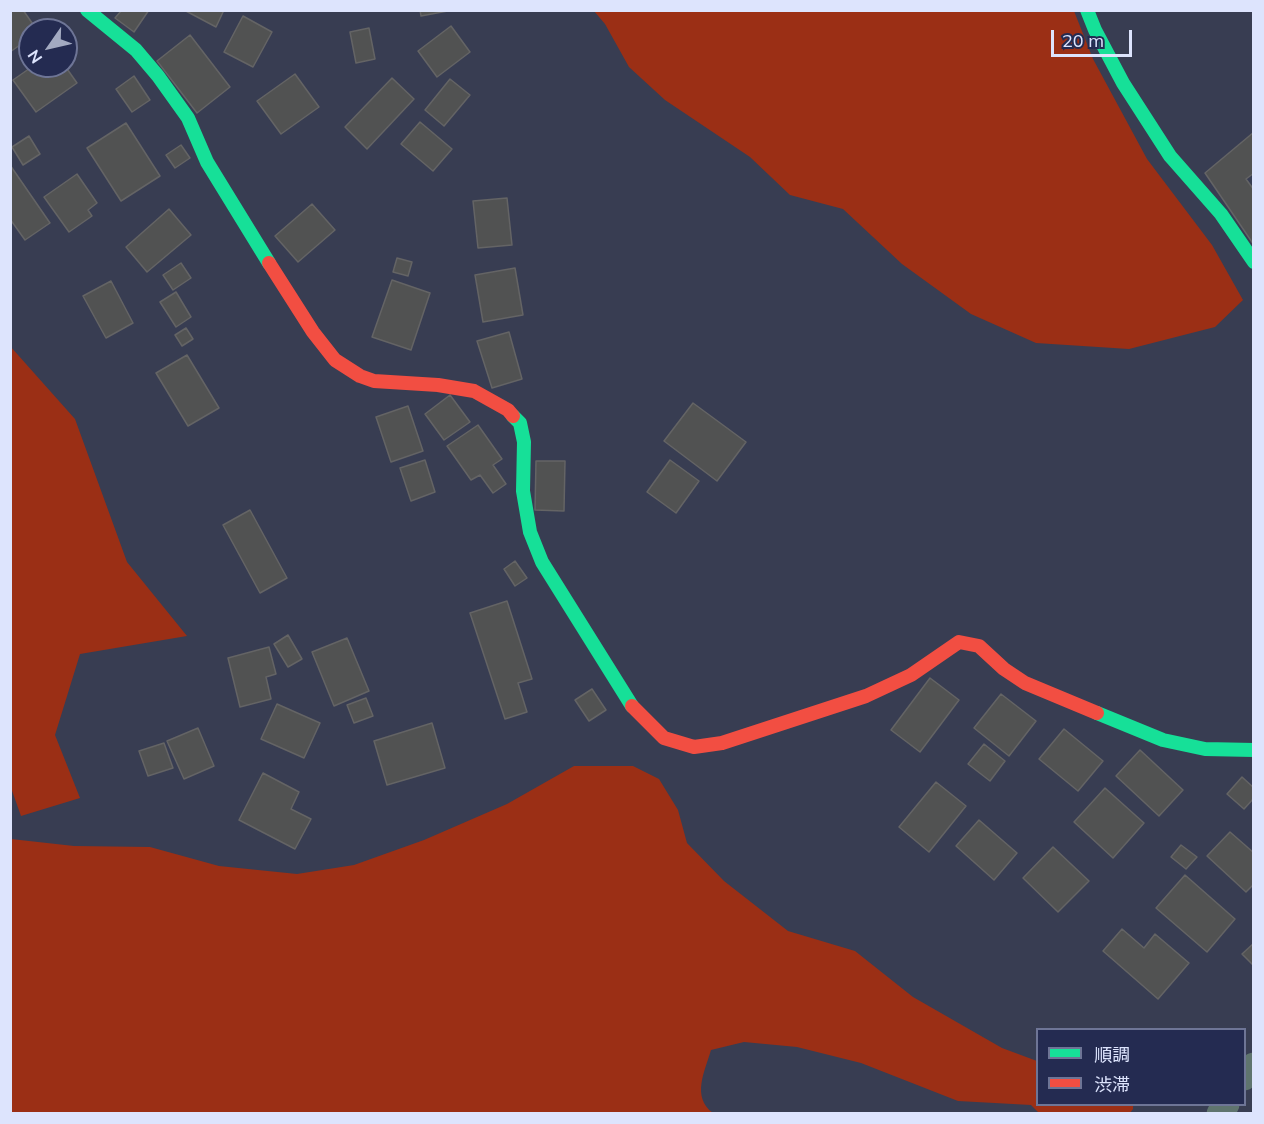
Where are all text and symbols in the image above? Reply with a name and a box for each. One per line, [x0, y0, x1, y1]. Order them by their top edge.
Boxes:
north arrow [18, 18, 78, 78]
scale bar [1054, 18, 1135, 56]
text: 20 m [1062, 29, 1104, 52]
text: N [23, 46, 46, 68]
legend [1036, 1028, 1246, 1106]
text: 順調 [1094, 1043, 1130, 1066]
text: 渋滞 [1094, 1073, 1130, 1096]

